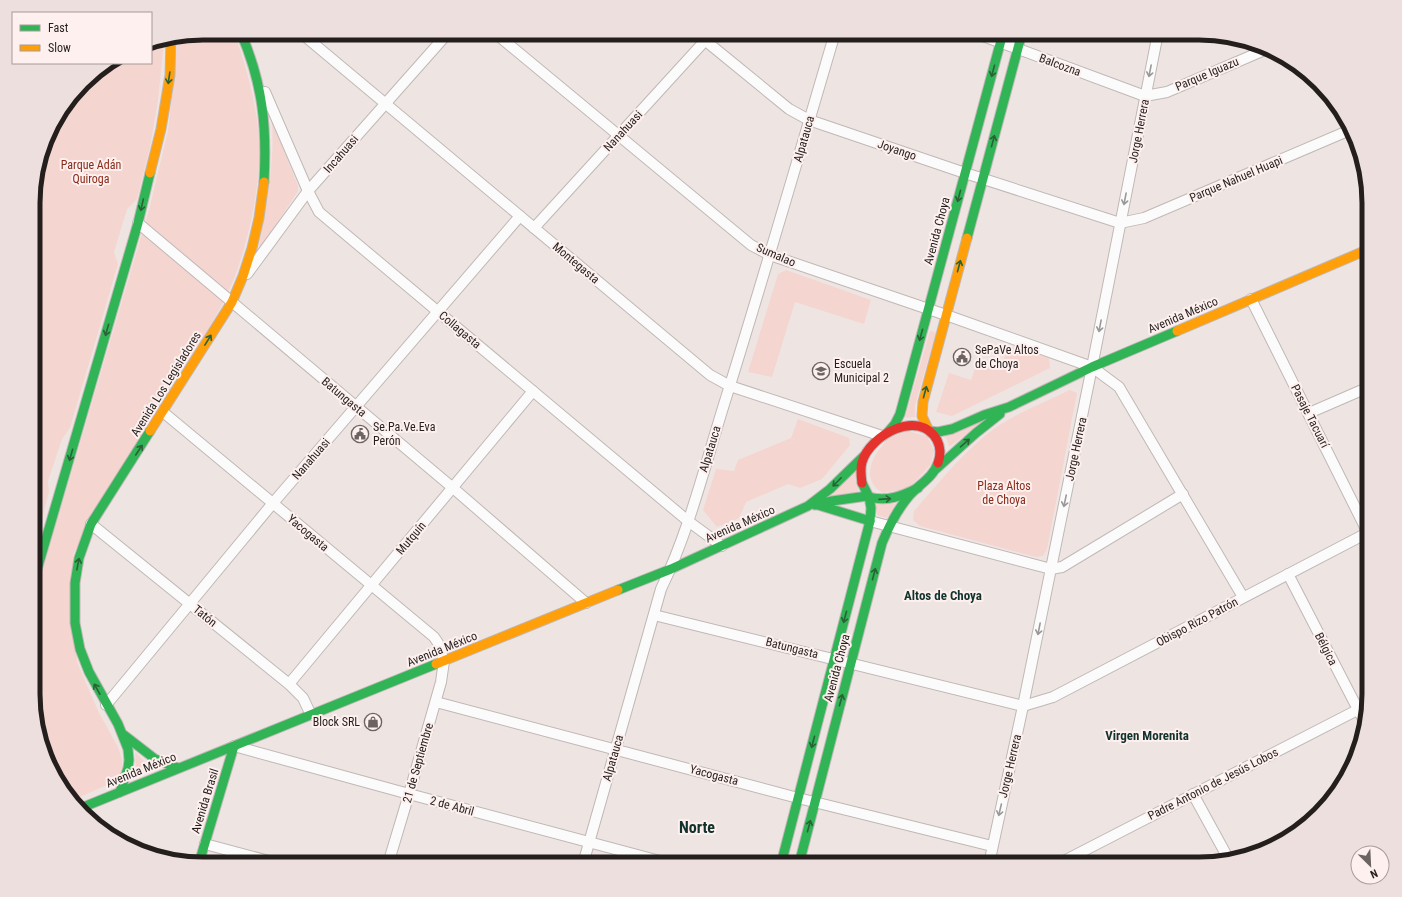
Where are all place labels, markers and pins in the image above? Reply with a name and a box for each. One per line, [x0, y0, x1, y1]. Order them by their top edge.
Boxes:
place label: SePaVe Altos de Choya [975, 343, 1039, 371]
public building icon: SePaVe Altos de Choya [952, 347, 972, 367]
place label: Escuela Municipal 2 [834, 357, 889, 385]
school or university icon: Escuela Municipal 2 [811, 361, 831, 381]
place label: Se.Pa.Ve.Eva Perón [373, 420, 436, 448]
public building icon: Se.Pa.Ve.Eva Perón [350, 424, 370, 444]
shop icon: Block SRL [363, 712, 383, 732]
place label: Block SRL [313, 715, 360, 729]

